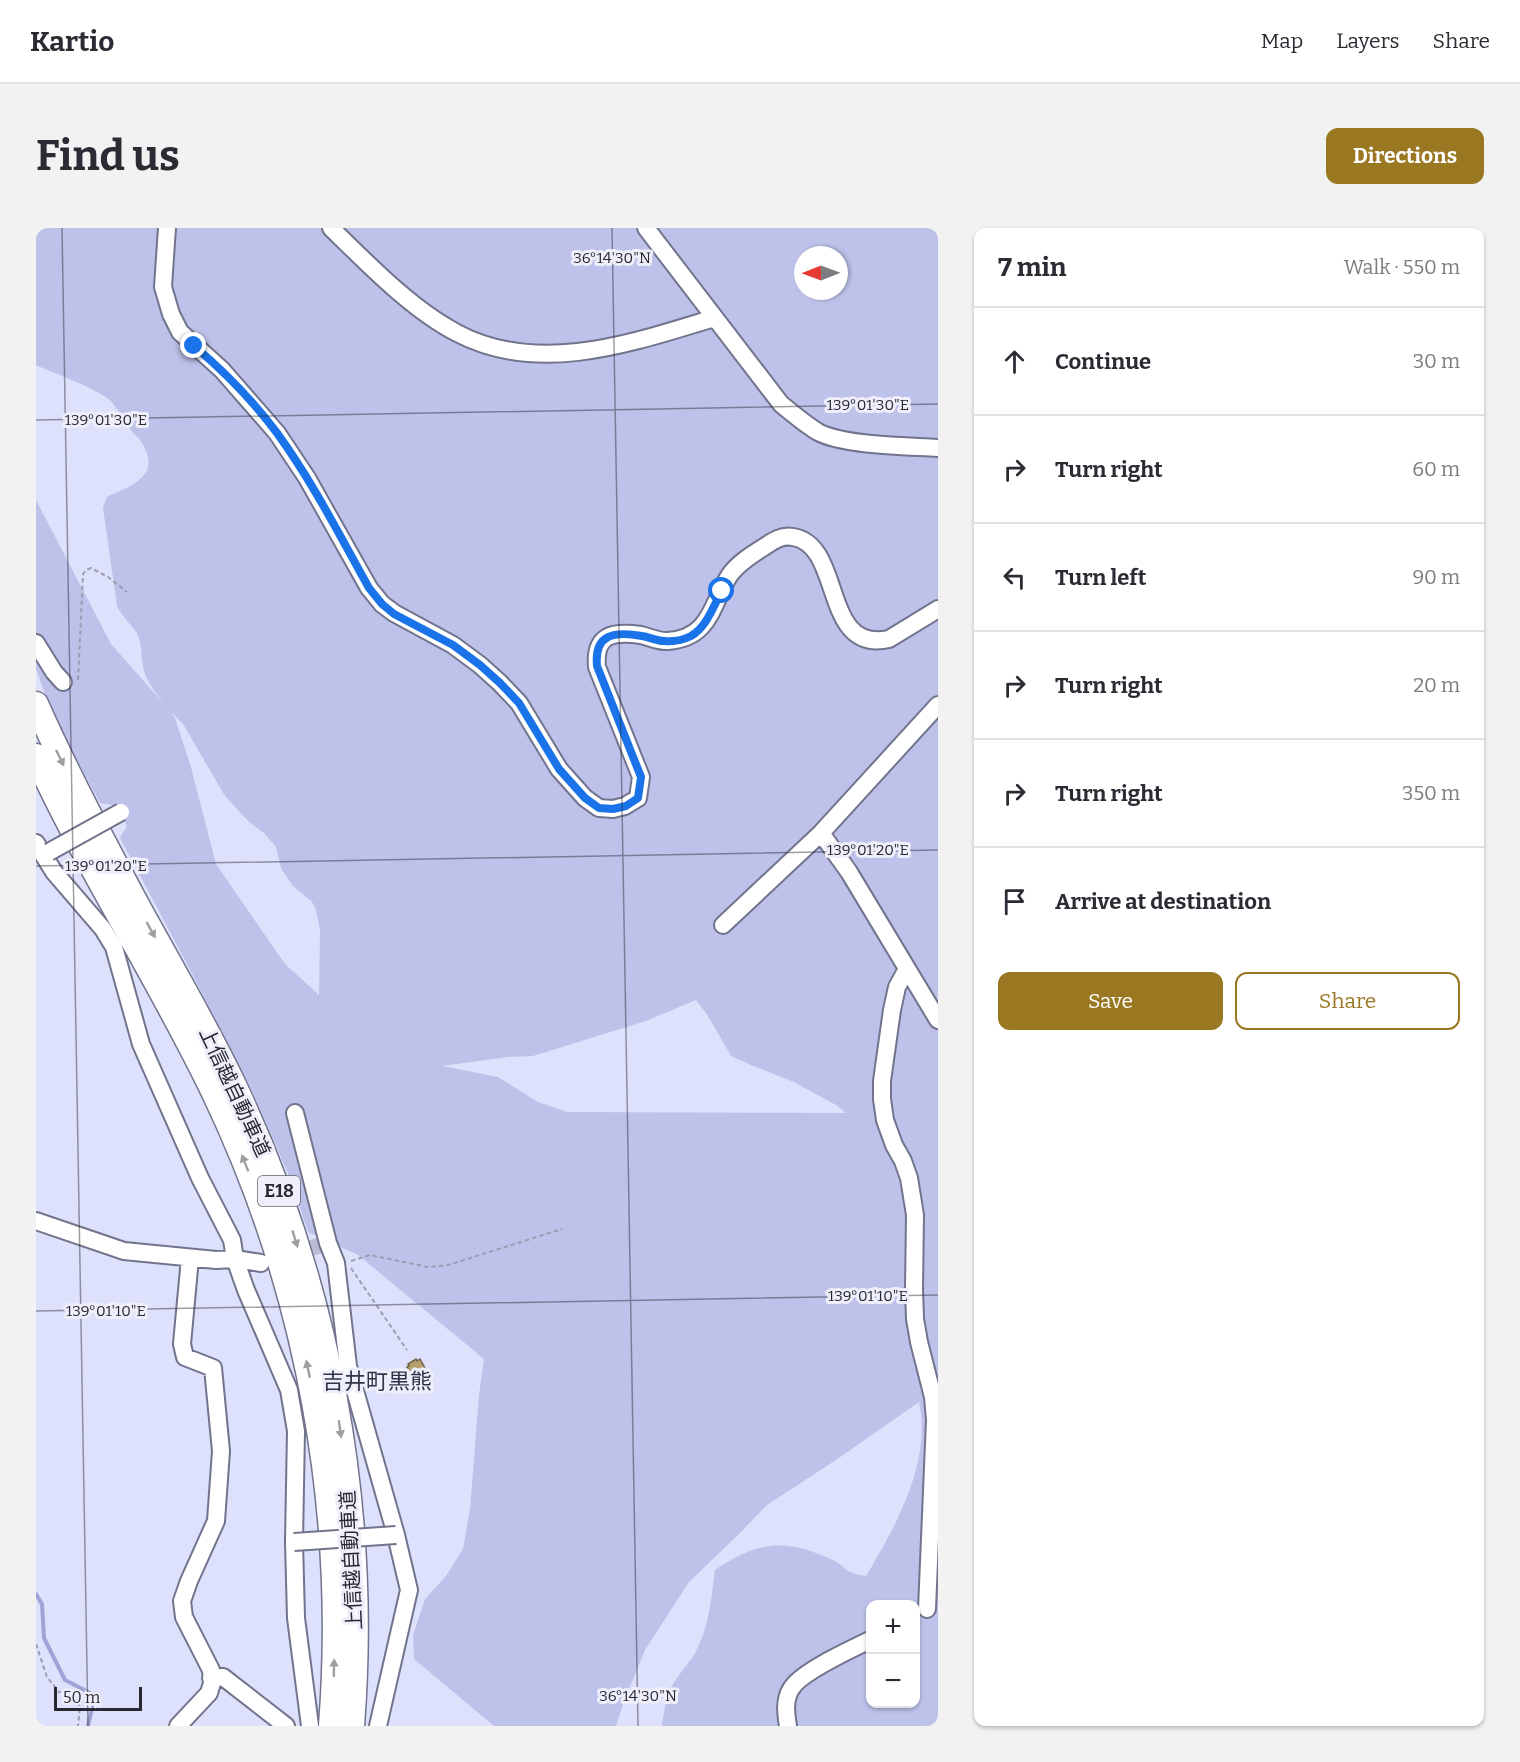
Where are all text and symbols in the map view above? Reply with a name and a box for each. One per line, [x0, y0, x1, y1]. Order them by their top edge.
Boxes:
text: Kartio [30, 25, 114, 58]
text: Map [1261, 28, 1303, 54]
text: Layers [1336, 28, 1400, 54]
text: Share [1433, 28, 1490, 54]
button: Directions [1326, 128, 1484, 184]
text: Find us [36, 131, 180, 181]
north arrow [794, 246, 848, 300]
text: 36°14'30"N [573, 249, 651, 267]
text: 7 min [998, 252, 1066, 283]
text: Walk · 550 m [1344, 255, 1460, 279]
route end [180, 332, 206, 358]
icon: ahead [998, 345, 1031, 378]
text: Continue [1055, 348, 1151, 375]
text: 30 m [1413, 349, 1460, 373]
text: 139°01'30"E [827, 396, 909, 414]
text: 139°01'30"E [65, 411, 147, 429]
icon: right [998, 453, 1031, 486]
text: Turn right [1055, 456, 1163, 483]
text: 60 m [1412, 457, 1460, 481]
icon: left [998, 561, 1031, 594]
text: Turn left [1055, 564, 1147, 591]
text: 90 m [1412, 565, 1460, 589]
route start [708, 577, 734, 603]
icon: right [998, 669, 1031, 702]
text: Turn right [1055, 672, 1163, 699]
text: 20 m [1413, 673, 1460, 697]
one-way arrow [56, 749, 65, 766]
icon: right [998, 777, 1031, 810]
text: Turn right [1055, 780, 1163, 807]
text: 350 m [1402, 781, 1460, 805]
text: 139°01'20"E [827, 841, 909, 859]
text: 139°01'20"E [65, 857, 147, 875]
icon: arrive [998, 885, 1031, 918]
text: Arrive at destination [1055, 888, 1271, 915]
one-way arrow [146, 922, 157, 938]
button: Save [998, 972, 1223, 1030]
button: Share [1235, 972, 1460, 1030]
street label: 上信越自動車道 [195, 1023, 275, 1161]
one-way arrow [240, 1154, 249, 1172]
road number: E18 [258, 1176, 300, 1206]
one-way arrow [291, 1230, 301, 1248]
text: 139°01'10"E [828, 1287, 908, 1305]
text: 139°01'10"E [66, 1302, 146, 1320]
one-way arrow [303, 1360, 312, 1379]
district label: 吉井町黒熊 [322, 1368, 432, 1395]
one-way arrow [335, 1419, 344, 1438]
street label: 上信越自動車道 [335, 1489, 367, 1631]
map controls [866, 1600, 920, 1708]
button: + [866, 1600, 920, 1654]
button: − [866, 1654, 920, 1708]
one-way arrow [329, 1658, 339, 1677]
scale bar [54, 1684, 142, 1712]
text: 36°14'30"N [599, 1687, 677, 1705]
text: 50 m [63, 1688, 100, 1707]

